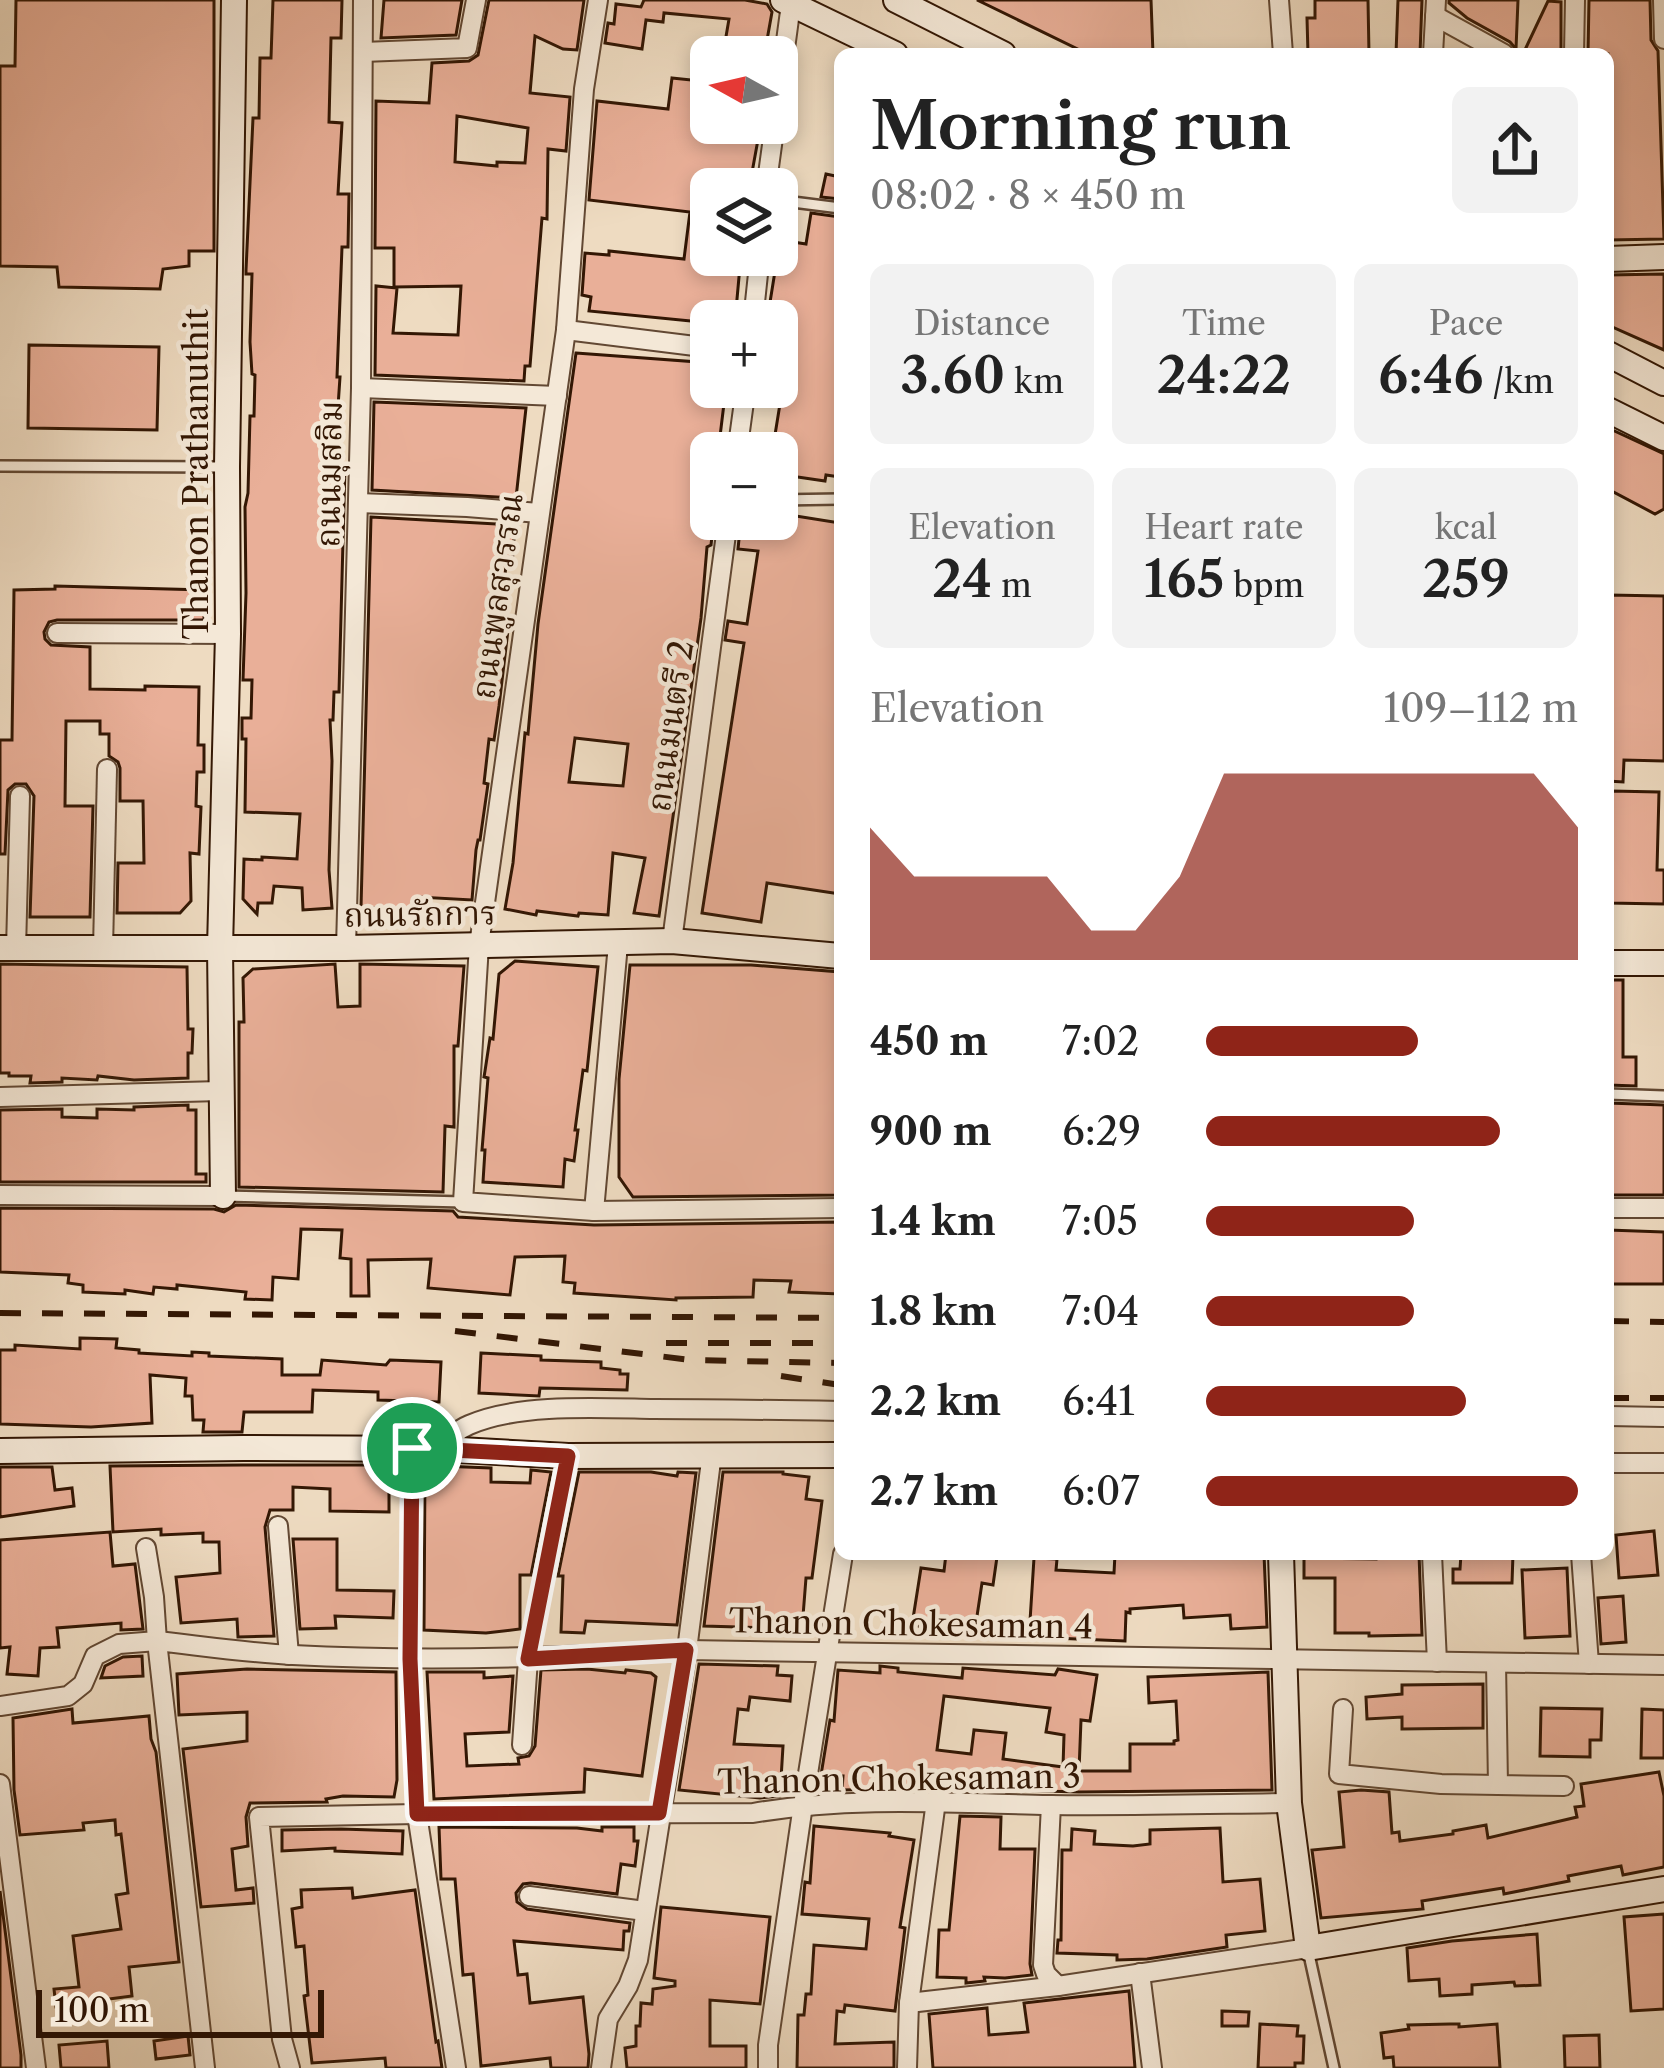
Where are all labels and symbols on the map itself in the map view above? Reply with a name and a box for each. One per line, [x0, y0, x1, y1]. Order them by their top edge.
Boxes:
north arrow [690, 36, 798, 144]
street label: Thanon Prathanuthit [176, 308, 217, 639]
street label: ถนนมุสลิม [307, 400, 353, 548]
street label: ถนนพูลสุวรรณ [462, 490, 534, 702]
street label: ถนนมนตรี 2 [638, 638, 702, 814]
street label: ถนนรัถการ [343, 892, 497, 936]
pin [361, 1397, 463, 1499]
street label: Thanon Chokesaman 4 [729, 1600, 1093, 1648]
street label: Thanon Chokesaman 3 [717, 1755, 1081, 1803]
scale bar [36, 1984, 324, 2037]

